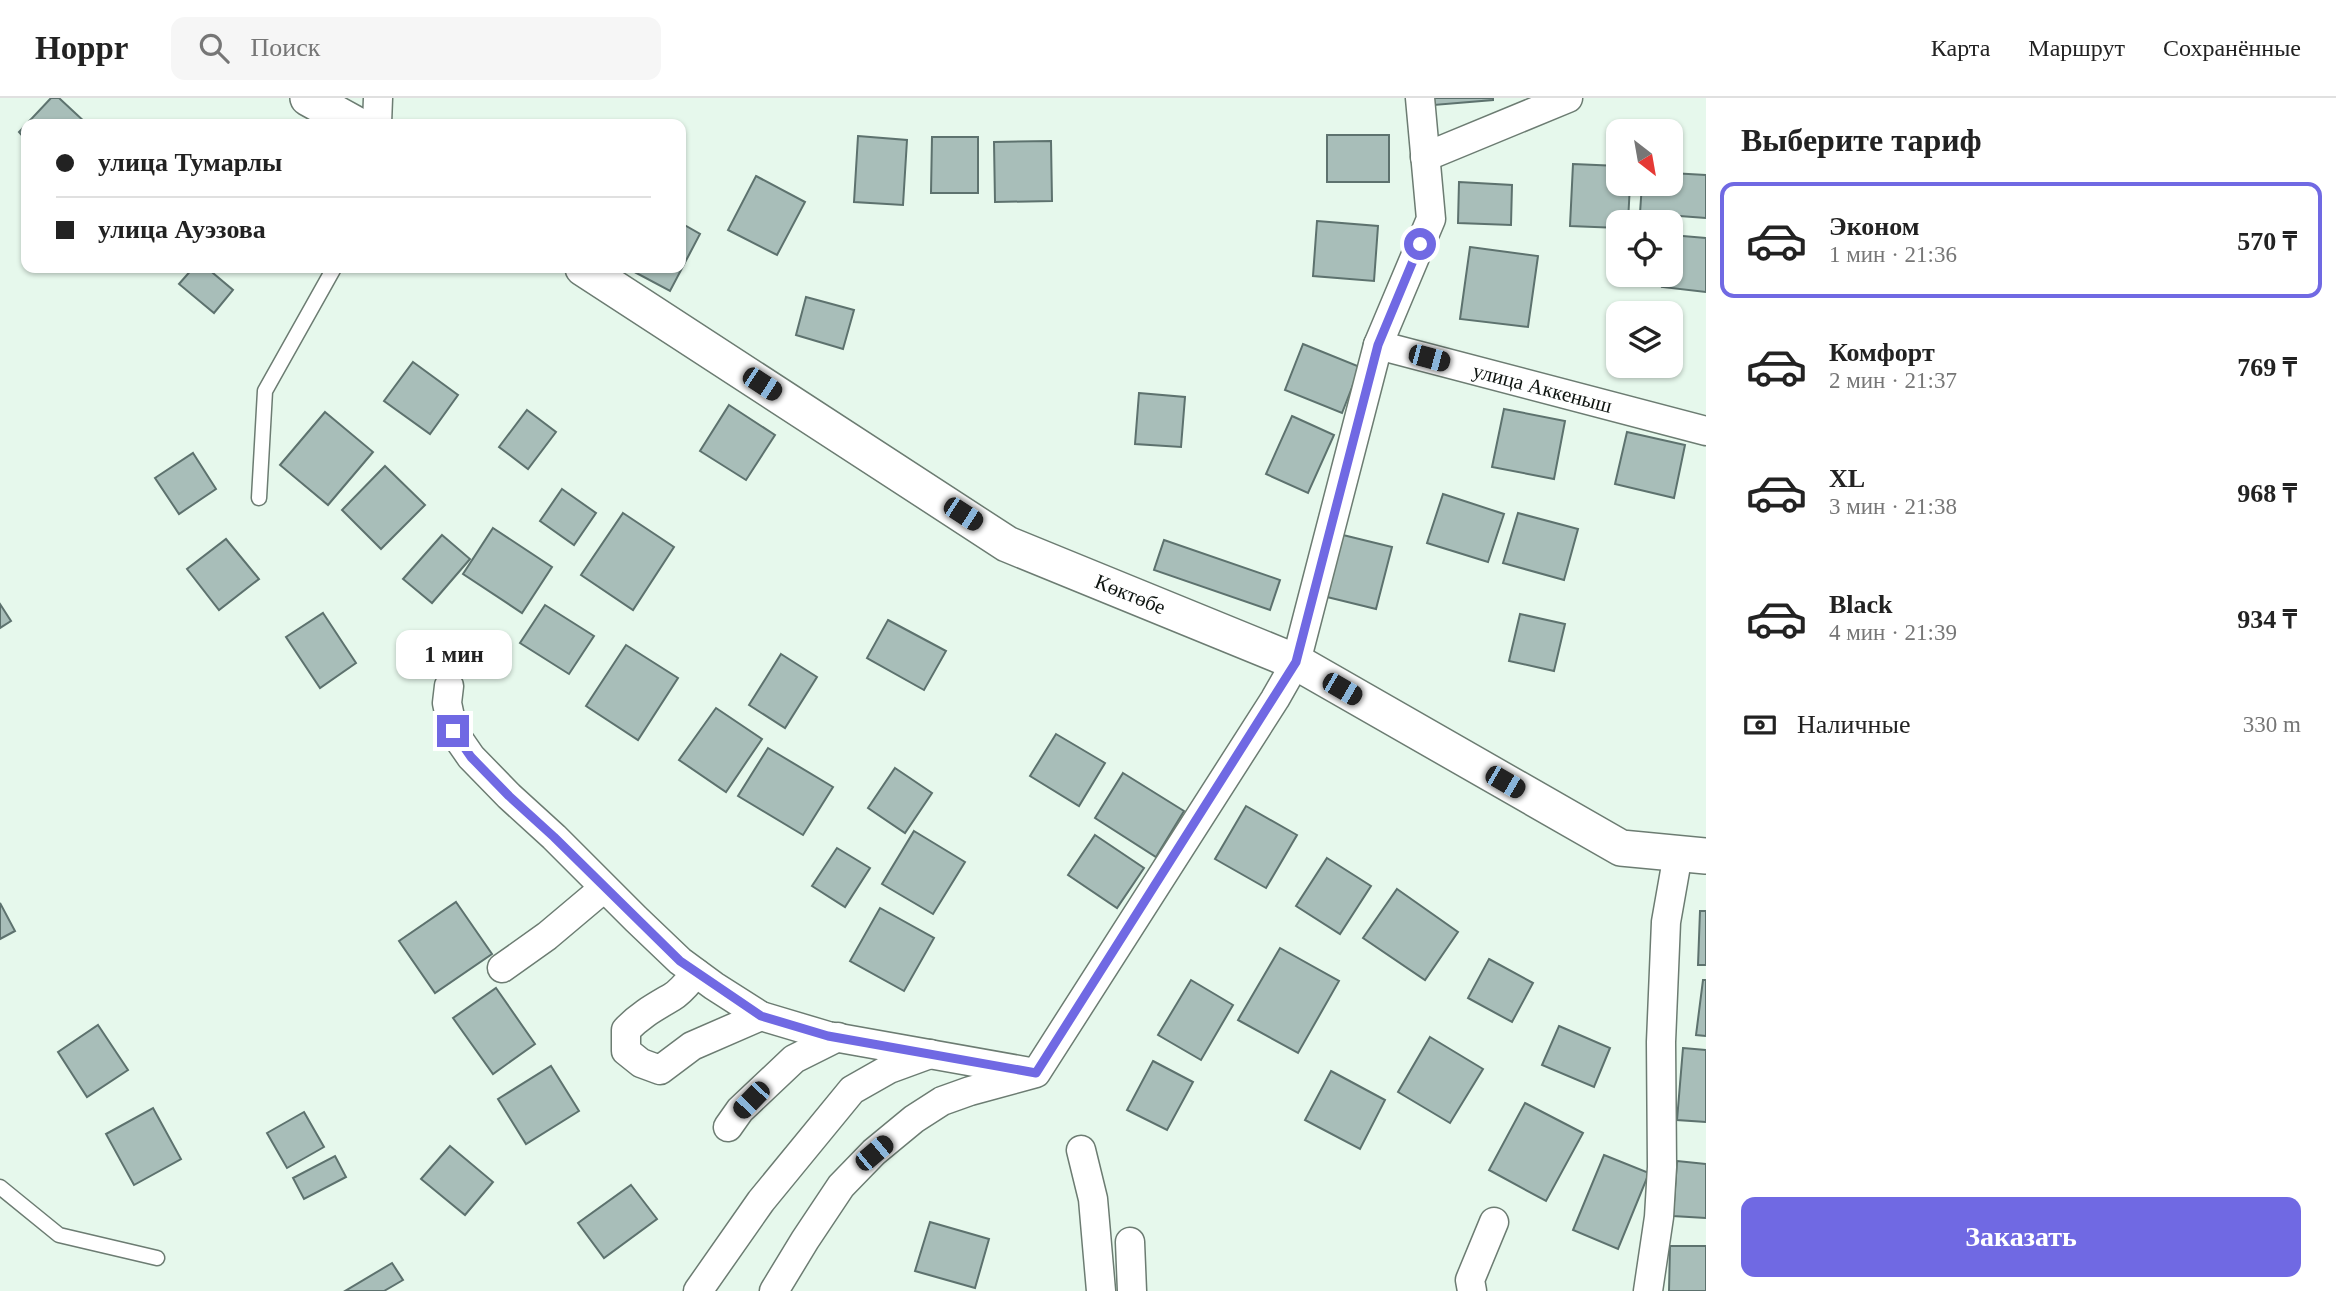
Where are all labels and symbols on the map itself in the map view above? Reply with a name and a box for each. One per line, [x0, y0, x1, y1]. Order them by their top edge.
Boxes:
north arrow [1606, 119, 1684, 196]
route start [1404, 228, 1436, 260]
car [1406, 342, 1453, 374]
street label: улица Аккеныш [1470, 358, 1615, 418]
car [739, 364, 786, 404]
car [940, 494, 987, 534]
street label: Көктөбе [1091, 569, 1169, 619]
callout: 1 мин [395, 630, 511, 678]
car [1319, 669, 1366, 709]
route end [437, 715, 469, 747]
car [1482, 762, 1529, 802]
car [729, 1078, 774, 1122]
car [852, 1131, 897, 1175]

